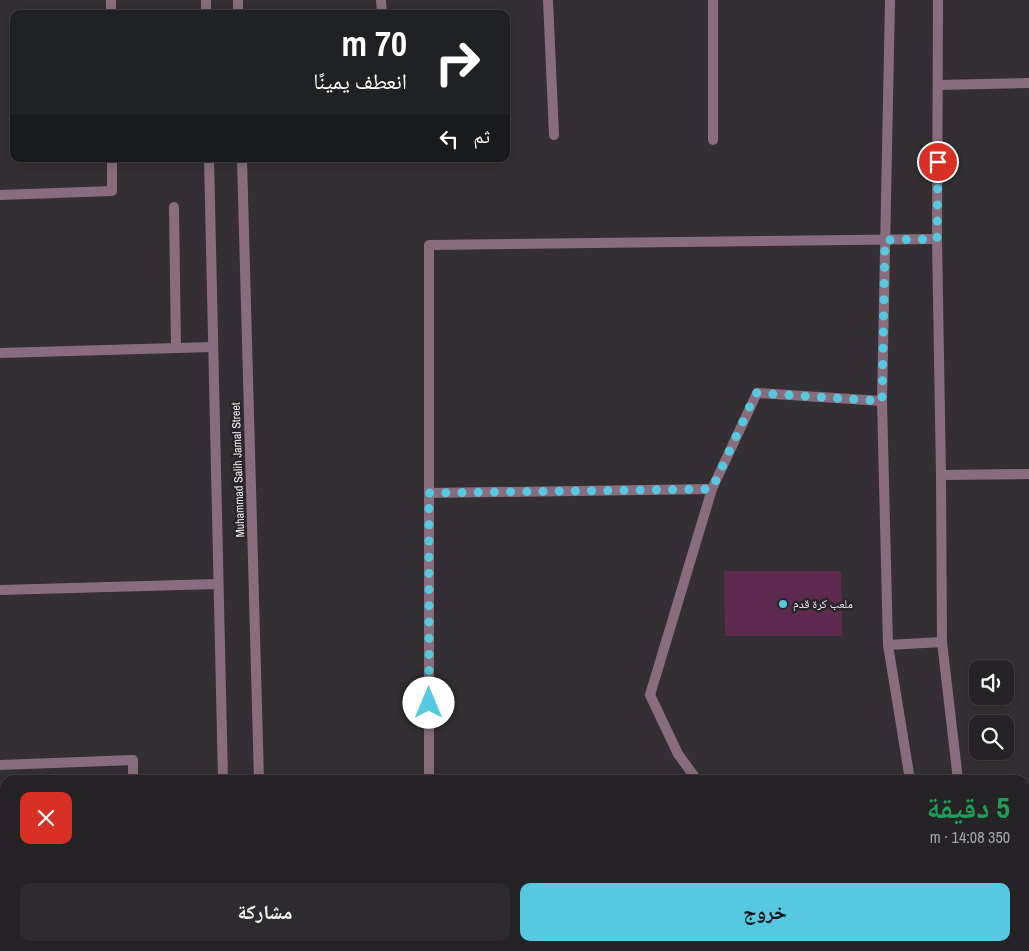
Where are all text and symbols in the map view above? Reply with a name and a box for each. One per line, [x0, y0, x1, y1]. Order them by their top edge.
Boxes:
text: 70 m [342, 20, 407, 67]
icon: right [425, 30, 490, 95]
text: انعطف يمينًا [313, 66, 407, 96]
text: ثم [473, 123, 490, 149]
icon: left [435, 125, 463, 153]
pin [917, 141, 959, 183]
icon: arrive [924, 148, 952, 176]
street label: Muhammad Salih Jamal Street [228, 402, 248, 538]
place label: ملعب كرة قدم [793, 596, 853, 612]
marker: ملعب كرة قدم [777, 598, 789, 610]
map controls [969, 660, 1014, 760]
button: sound [969, 660, 1014, 705]
position arrow [402, 676, 454, 728]
button: search [969, 715, 1014, 760]
text: 5 دقيقة [926, 787, 1010, 827]
button: close [20, 792, 72, 844]
text: 350 m · 14:08 [930, 826, 1010, 848]
button: مشاركة [20, 883, 510, 941]
button: خروج [520, 883, 1010, 941]

